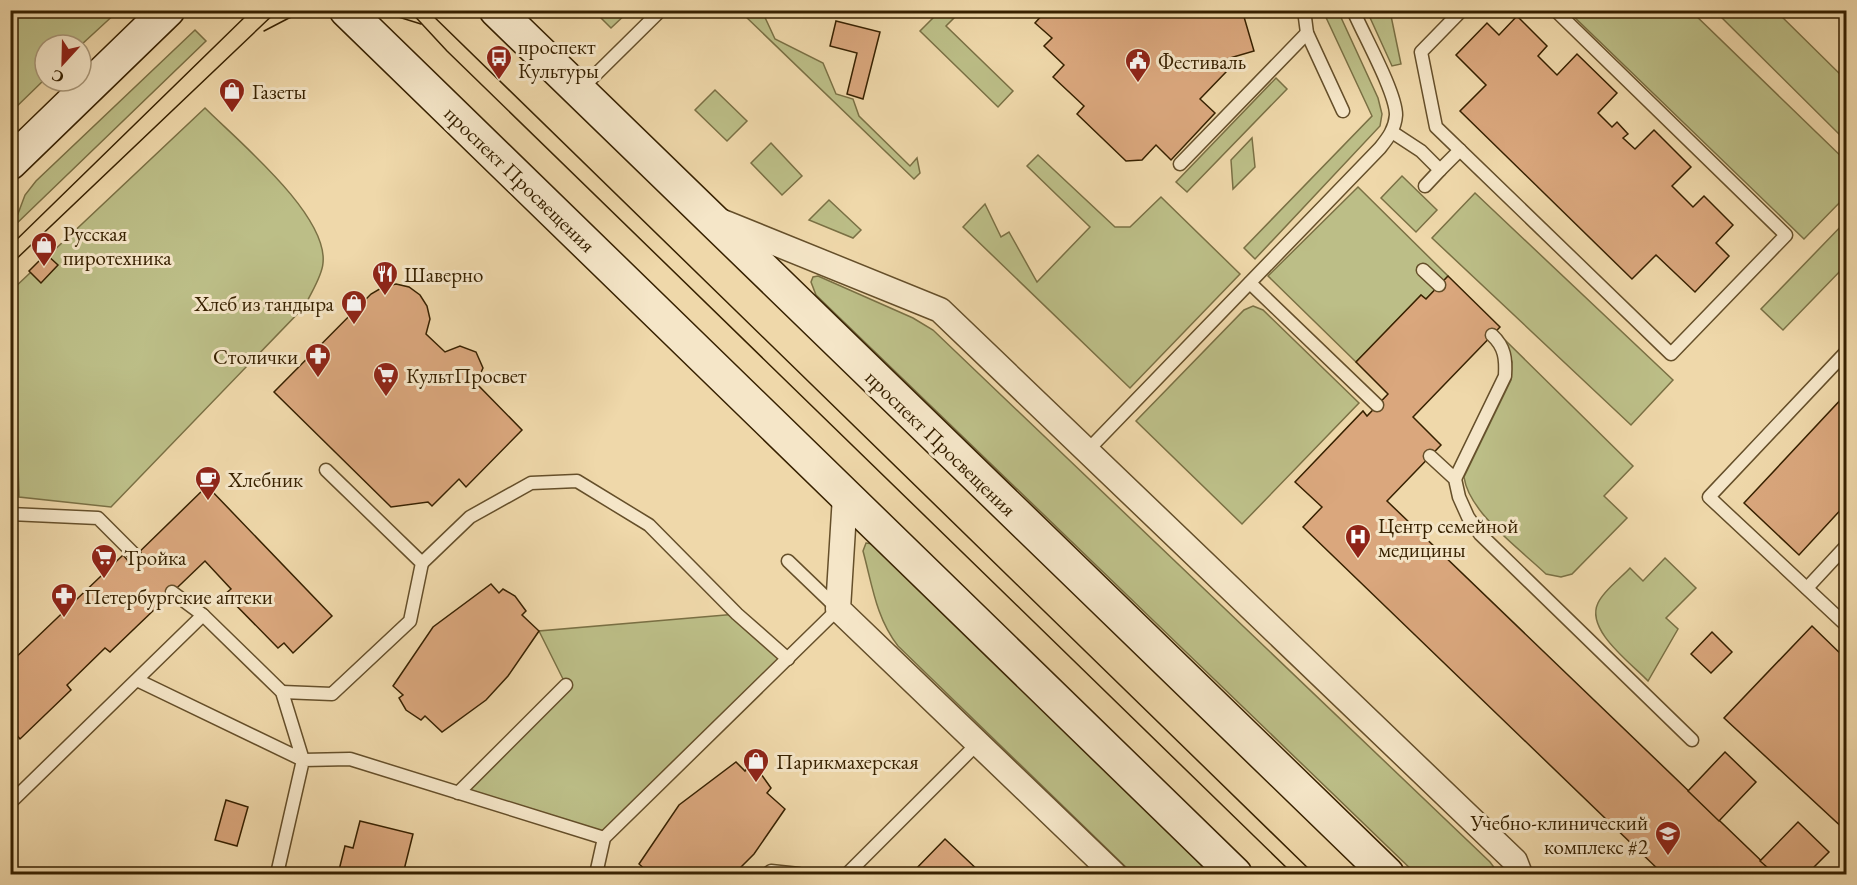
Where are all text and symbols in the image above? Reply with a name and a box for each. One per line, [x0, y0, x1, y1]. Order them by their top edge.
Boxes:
north arrow [33, 33, 93, 93]
place label: проспект Культуры [518, 33, 599, 84]
bus stop icon: проспект Культуры [484, 43, 514, 81]
public building icon: Фестиваль [1123, 46, 1153, 84]
place label: Фестиваль [1158, 48, 1246, 75]
text: С [48, 65, 67, 88]
shop icon: Газеты [217, 76, 247, 114]
place label: Газеты [252, 78, 307, 105]
street label: проспект Просвещения [439, 100, 601, 258]
place label: Русская пиротехника [63, 220, 172, 271]
shop icon: Русская пиротехника [29, 230, 59, 268]
restaurant icon: Шаверно [370, 259, 400, 297]
place label: Шаверно [404, 261, 483, 288]
shop icon: Хлеб из тандыра [339, 288, 369, 326]
place label: Хлеб из тандыра [193, 290, 335, 317]
pharmacy icon: Столички [303, 341, 333, 379]
place label: Столички [213, 343, 298, 370]
supermarket icon: КультПросвет [371, 360, 401, 398]
place label: КультПросвет [406, 362, 527, 389]
street label: проспект Просвещения [860, 364, 1022, 522]
cafe icon: Хлебник [193, 464, 223, 502]
place label: Хлебник [227, 466, 303, 493]
place label: Центр семейной медицины [1378, 512, 1518, 563]
hospital icon: Центр семейной медицины [1343, 522, 1373, 560]
supermarket icon: Тройка [89, 542, 119, 580]
place label: Тройка [124, 544, 187, 571]
pharmacy icon: Петербургские аптеки [49, 581, 79, 619]
place label: Петербургские аптеки [84, 583, 273, 610]
shop icon: Парикмахерская [741, 746, 771, 784]
place label: Парикмахерская [776, 748, 919, 775]
place label: Учебно-клинический комплекс #2 [1469, 809, 1648, 860]
school or university icon: Учебно-клинический комплекс #2 [1653, 819, 1683, 857]

